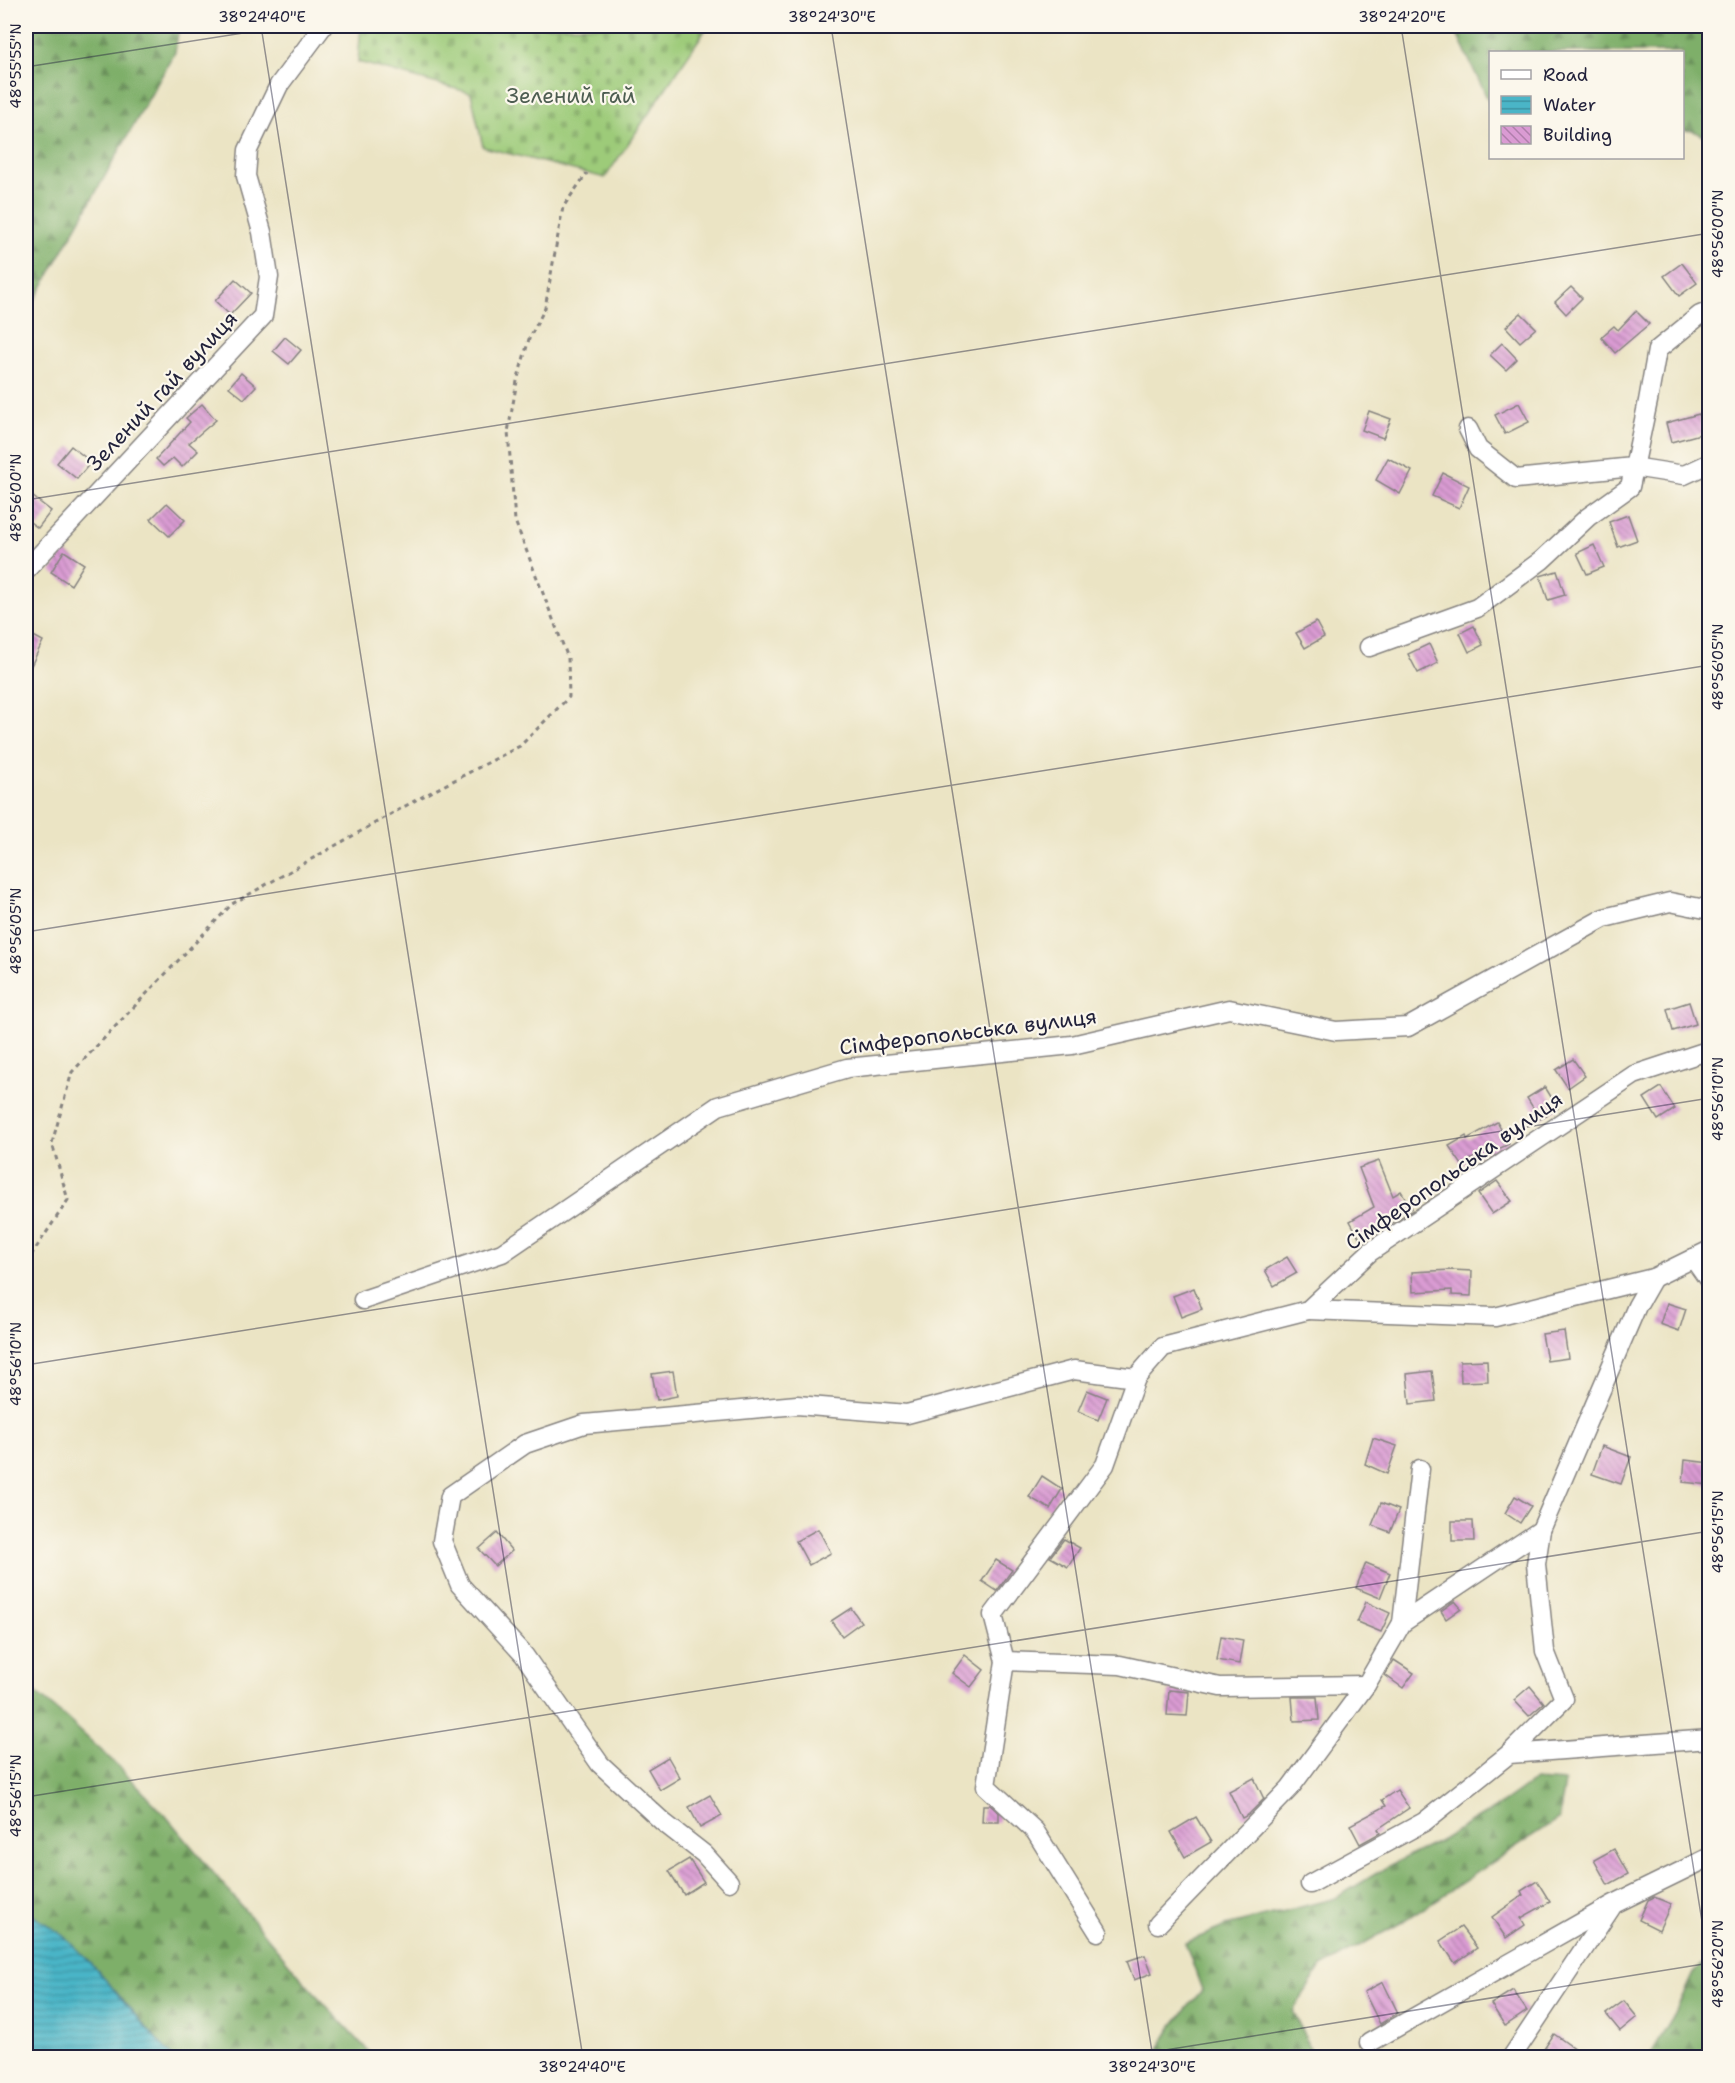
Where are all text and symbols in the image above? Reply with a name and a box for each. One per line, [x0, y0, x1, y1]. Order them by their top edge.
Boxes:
text: 38°24'40"E [218, 7, 306, 27]
text: 38°24'30"E [788, 7, 876, 27]
text: 38°24'20"E [1358, 7, 1446, 27]
text: 48°55'55"N [6, 23, 26, 109]
legend [1489, 51, 1684, 159]
text: Road [1543, 63, 1588, 87]
park label: Зелений гай [506, 82, 636, 110]
text: Water [1543, 93, 1596, 117]
text: Building [1543, 123, 1612, 147]
text: 48°56'00"N [1708, 190, 1728, 278]
street label: Зелений гай вулиця [80, 305, 244, 477]
text: 48°56'00"N [6, 454, 26, 542]
text: 48°56'05"N [1708, 623, 1728, 711]
text: 48°56'05"N [6, 887, 26, 975]
street label: Сімферопольська вулиця [838, 1002, 1098, 1062]
text: 48°56'10"N [1708, 1057, 1728, 1141]
street label: Сімферопольська вулиця [1340, 1085, 1568, 1257]
text: 48°56'10"N [6, 1322, 26, 1406]
text: 48°56'15"N [1708, 1490, 1728, 1574]
text: 48°56'15"N [6, 1754, 26, 1838]
text: 48°56'20"N [1708, 1920, 1728, 2008]
text: 38°24'40"E [538, 2057, 626, 2077]
text: 38°24'30"E [1108, 2057, 1196, 2077]

